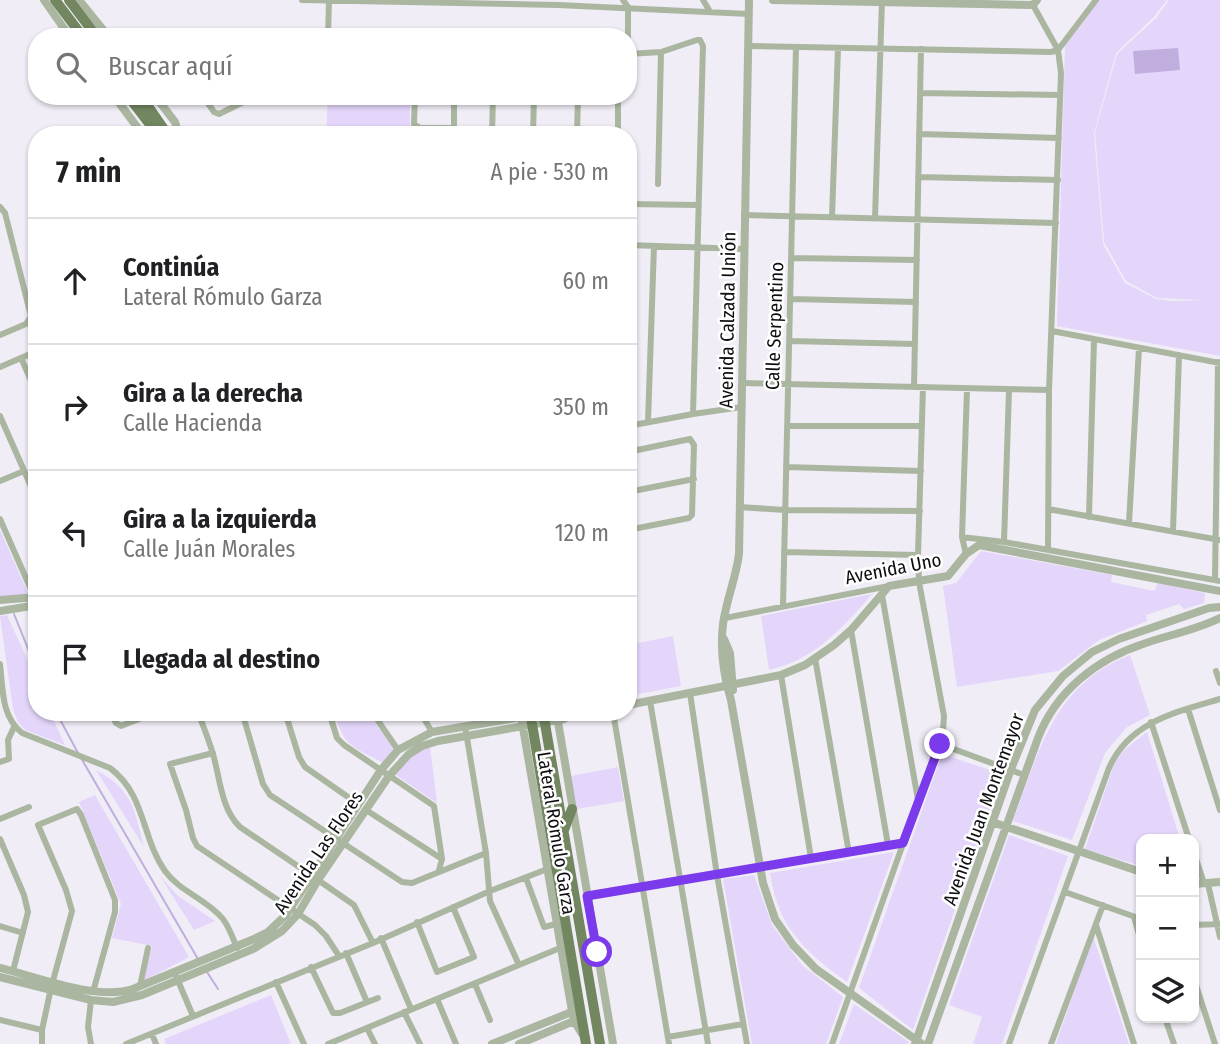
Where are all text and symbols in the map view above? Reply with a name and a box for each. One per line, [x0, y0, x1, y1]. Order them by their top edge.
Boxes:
search box [28, 28, 637, 105]
icon: search [52, 48, 90, 86]
text: Buscar aquí [108, 51, 233, 82]
text: 7 min [56, 154, 121, 190]
text: A pie · 530 m [491, 158, 609, 186]
street label: Avenida Calzada Unión [714, 231, 741, 409]
text: Continúa [123, 252, 220, 283]
street label: Calle Serpentino [761, 261, 788, 391]
icon: ahead [56, 262, 94, 300]
text: 60 m [563, 267, 609, 295]
text: Lateral Rómulo Garza [123, 283, 322, 311]
text: Gira a la derecha [123, 378, 303, 409]
icon: right [56, 388, 94, 426]
text: 350 m [553, 393, 609, 421]
text: Calle Hacienda [123, 409, 262, 437]
text: Gira a la izquierda [123, 504, 317, 535]
icon: left [56, 514, 94, 552]
text: 120 m [555, 519, 609, 547]
text: Calle Juán Morales [123, 535, 295, 563]
street label: Avenida Uno [843, 548, 943, 589]
icon: arrive [56, 640, 94, 678]
text: Llegada al destino [123, 644, 320, 675]
street label: Avenida Juan Montemayor [938, 710, 1029, 908]
route end [924, 728, 955, 759]
street label: Lateral Rómulo Garza [532, 750, 581, 916]
street label: Avenida Las Flores [269, 786, 368, 918]
map controls [1136, 834, 1199, 1023]
button: + [1136, 834, 1199, 897]
button: − [1136, 897, 1199, 960]
route start [581, 936, 612, 967]
button: layers [1136, 960, 1199, 1023]

